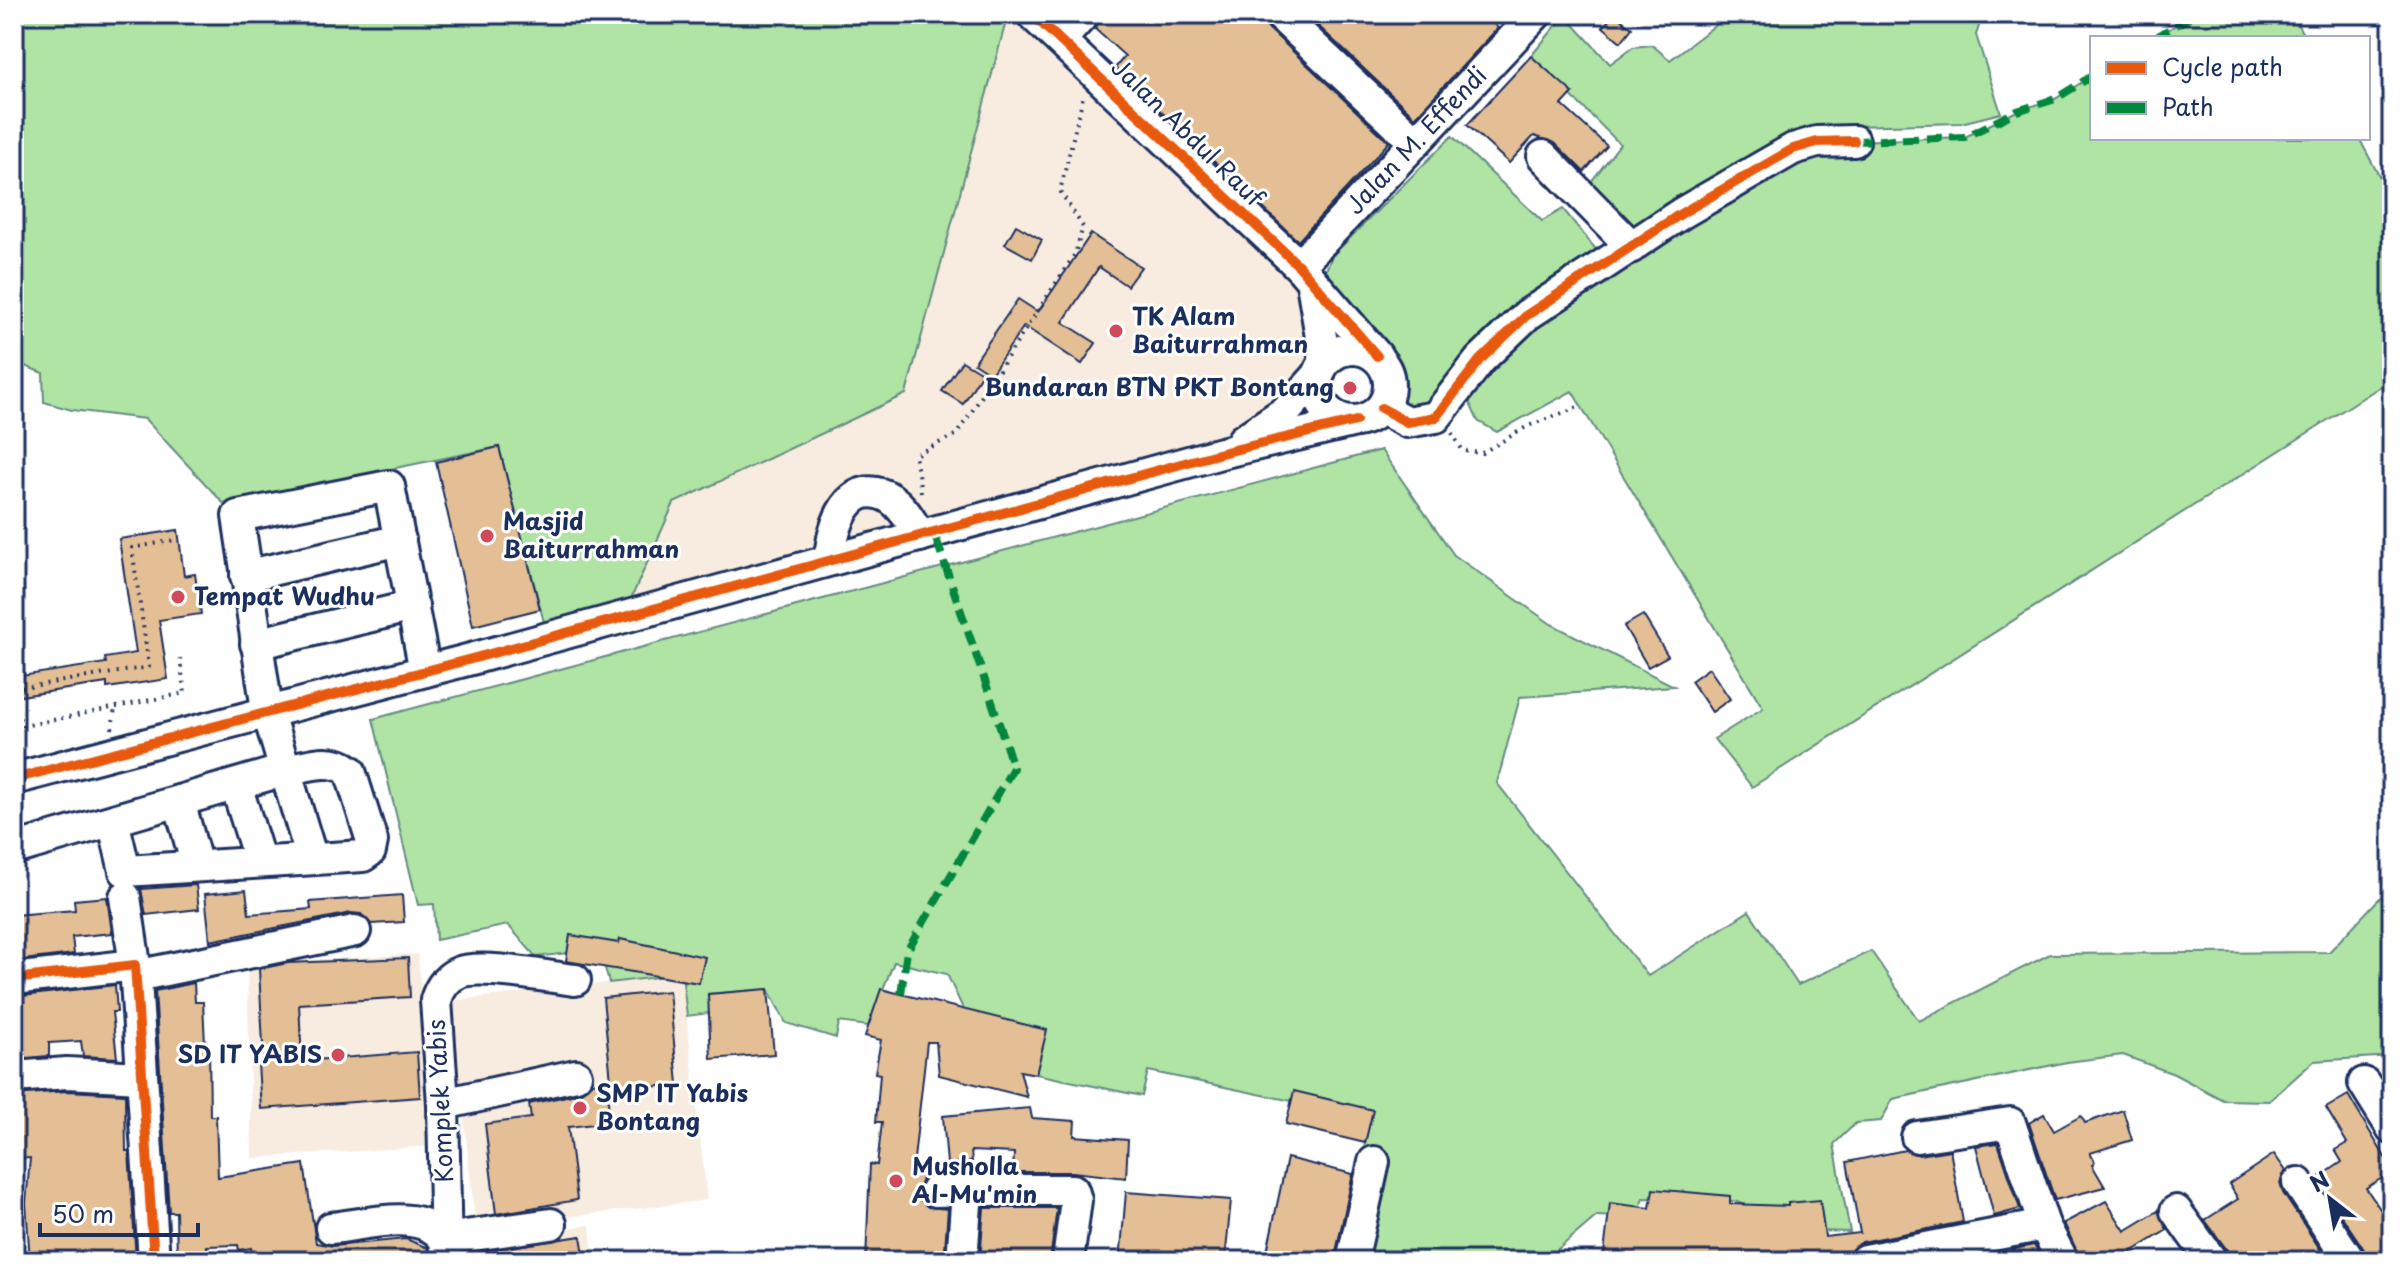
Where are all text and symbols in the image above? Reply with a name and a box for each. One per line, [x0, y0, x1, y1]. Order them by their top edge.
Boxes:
legend [2090, 36, 2370, 140]
text: Cycle path [2162, 48, 2283, 84]
street label: Jalan Abdul Rauf [1104, 49, 1274, 216]
street label: Jalan M. Effendi [1337, 57, 1494, 221]
text: Path [2162, 88, 2214, 124]
place label: TK Alam Baiturrahman [1132, 297, 1308, 361]
marker: TK Alam Baiturrahman [1107, 322, 1125, 340]
place label: Bundaran BTN PKT Bontang [984, 368, 1334, 404]
marker: Bundaran BTN PKT Bontang [1341, 379, 1359, 397]
place label: Masjid Baiturrahman [503, 502, 679, 566]
marker: Masjid Baiturrahman [478, 527, 496, 545]
place label: Tempat Wudhu [194, 577, 375, 613]
marker: Tempat Wudhu [169, 588, 187, 606]
street label: Komplek Yabis [417, 1018, 461, 1184]
place label: SD IT YABIS [178, 1035, 322, 1071]
marker: SD IT YABIS [329, 1046, 347, 1064]
place label: SMP IT Yabis Bontang [596, 1074, 748, 1138]
marker: SMP IT Yabis Bontang [571, 1099, 589, 1117]
place label: Musholla Al-Mu'min [912, 1147, 1037, 1211]
north arrow [2290, 1159, 2370, 1239]
text: N [2303, 1162, 2335, 1199]
marker: Musholla Al-Mu'min [887, 1172, 905, 1190]
scale bar [40, 1187, 198, 1237]
text: 50 m [52, 1195, 114, 1231]

